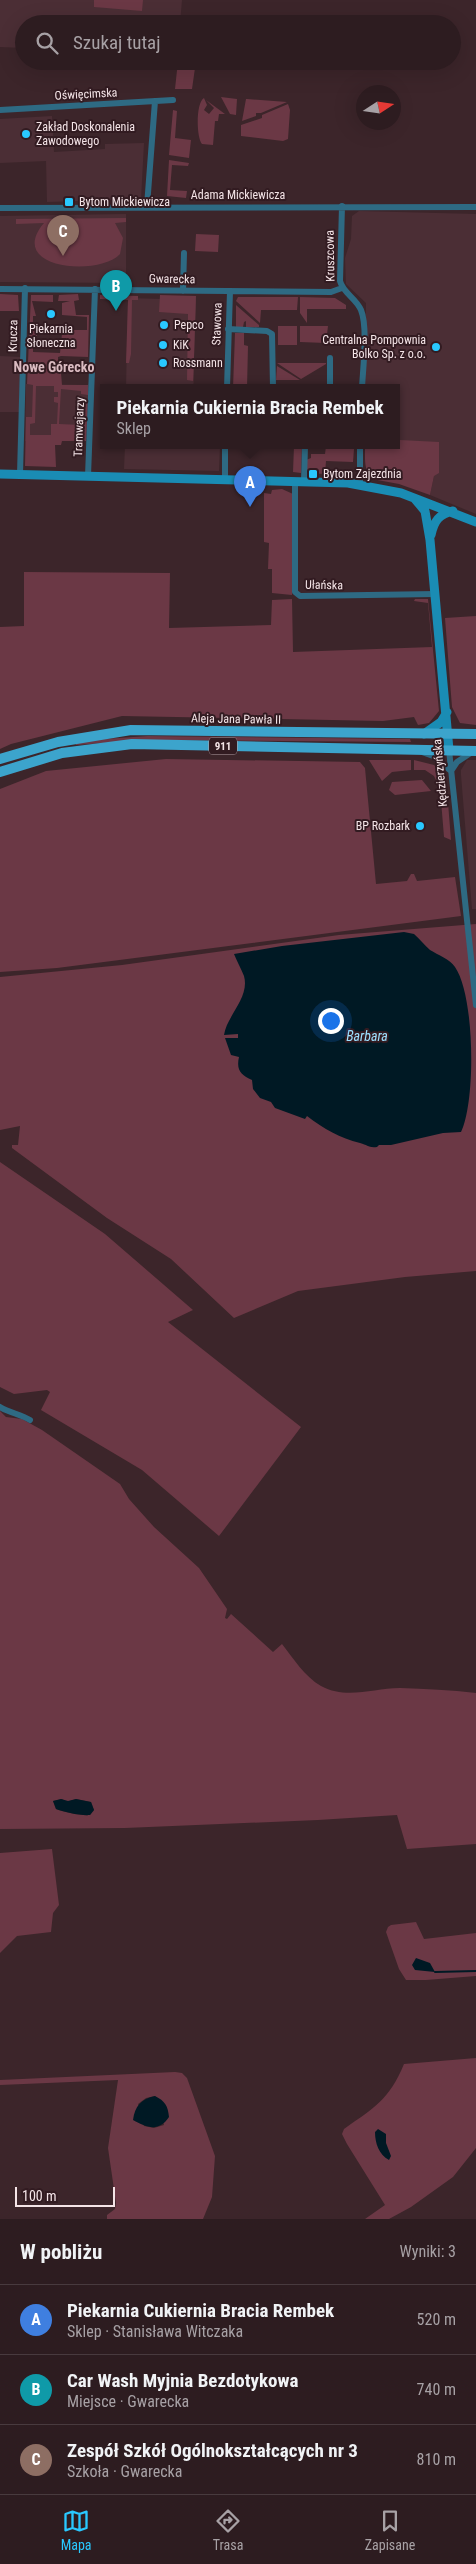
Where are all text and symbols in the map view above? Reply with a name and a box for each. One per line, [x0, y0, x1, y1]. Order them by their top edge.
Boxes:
search box [15, 15, 461, 70]
icon: search [33, 29, 61, 57]
text: Szukaj tutaj [73, 31, 160, 54]
street label: Oświęcimska [54, 85, 118, 103]
north arrow [356, 85, 401, 130]
place label: Zakład Doskonalenia Zawodowego [36, 120, 135, 148]
marker: Zakład Doskonalenia Zawodowego [20, 128, 32, 140]
street label: Adama Mickiewicza [191, 188, 285, 202]
place label: Bytom Mickiewicza [79, 195, 170, 209]
marker: Bytom Mickiewicza [63, 196, 75, 208]
pin: C [47, 215, 79, 256]
street label: Kruszcowa [323, 230, 337, 282]
pin: B [100, 270, 132, 311]
street label: Gwarecka [149, 272, 196, 286]
street label: Stawowa [209, 302, 225, 346]
marker: Piekarnia Słoneczna [45, 308, 57, 320]
place label: Pepco [174, 318, 204, 332]
street label: Krucza [6, 319, 20, 352]
marker: Pepco [158, 319, 170, 331]
place label: Piekarnia Słoneczna [26, 322, 76, 350]
place label: Centralna Pompownia Bolko Sp. z o.o. [322, 333, 426, 361]
place label: KiK [173, 338, 189, 352]
marker: KiK [157, 339, 169, 351]
marker: Centralna Pompownia Bolko Sp. z o.o. [430, 341, 442, 353]
place label: Rossmann [173, 356, 223, 370]
marker: Rossmann [157, 357, 169, 369]
district label: Nowe Górecko [14, 359, 94, 375]
popup [100, 384, 400, 449]
text: Piekarnia Cukiernia Bracia Rembek [116, 396, 384, 419]
street label: Tramwajarzy [71, 397, 87, 457]
text: Sklep [116, 419, 151, 438]
pin: A [234, 466, 266, 507]
place label: Bytom Zajezdnia [323, 467, 402, 481]
marker: Bytom Zajezdnia [307, 468, 319, 480]
street label: Ułańska [305, 578, 343, 592]
street label: Aleja Jana Pawła II [191, 711, 281, 727]
road number: 911 [209, 738, 237, 754]
street label: Kędzierzyńska [430, 738, 450, 807]
place label: BP Rozbark [356, 819, 411, 833]
marker: BP Rozbark [414, 820, 426, 832]
your location [318, 1008, 344, 1034]
water label: Barbara [346, 1028, 388, 1044]
scale bar [15, 2184, 115, 2207]
text: 100 m [22, 2188, 57, 2204]
text: W pobliżu [20, 2240, 102, 2264]
text: Wyniki: 3 [400, 2242, 456, 2261]
text: Piekarnia Cukiernia Bracia Rembek [67, 2299, 334, 2322]
text: A [31, 2310, 41, 2329]
text: 520 m [417, 2310, 456, 2329]
text: Sklep · Stanisława Witczaka [67, 2322, 243, 2341]
text: Car Wash Myjnia Bezdotykowa [67, 2369, 299, 2392]
text: B [32, 2380, 40, 2399]
text: 740 m [417, 2380, 456, 2399]
text: Miejsce · Gwarecka [67, 2392, 189, 2411]
text: Zespół Szkół Ogólnokształcących nr 3 [67, 2439, 358, 2462]
text: C [31, 2450, 41, 2469]
text: 810 m [417, 2450, 456, 2469]
text: Szkoła · Gwarecka [67, 2462, 182, 2481]
tab: Mapa [61, 2507, 92, 2553]
tab: Trasa [213, 2507, 243, 2553]
tab: Zapisane [365, 2507, 415, 2553]

